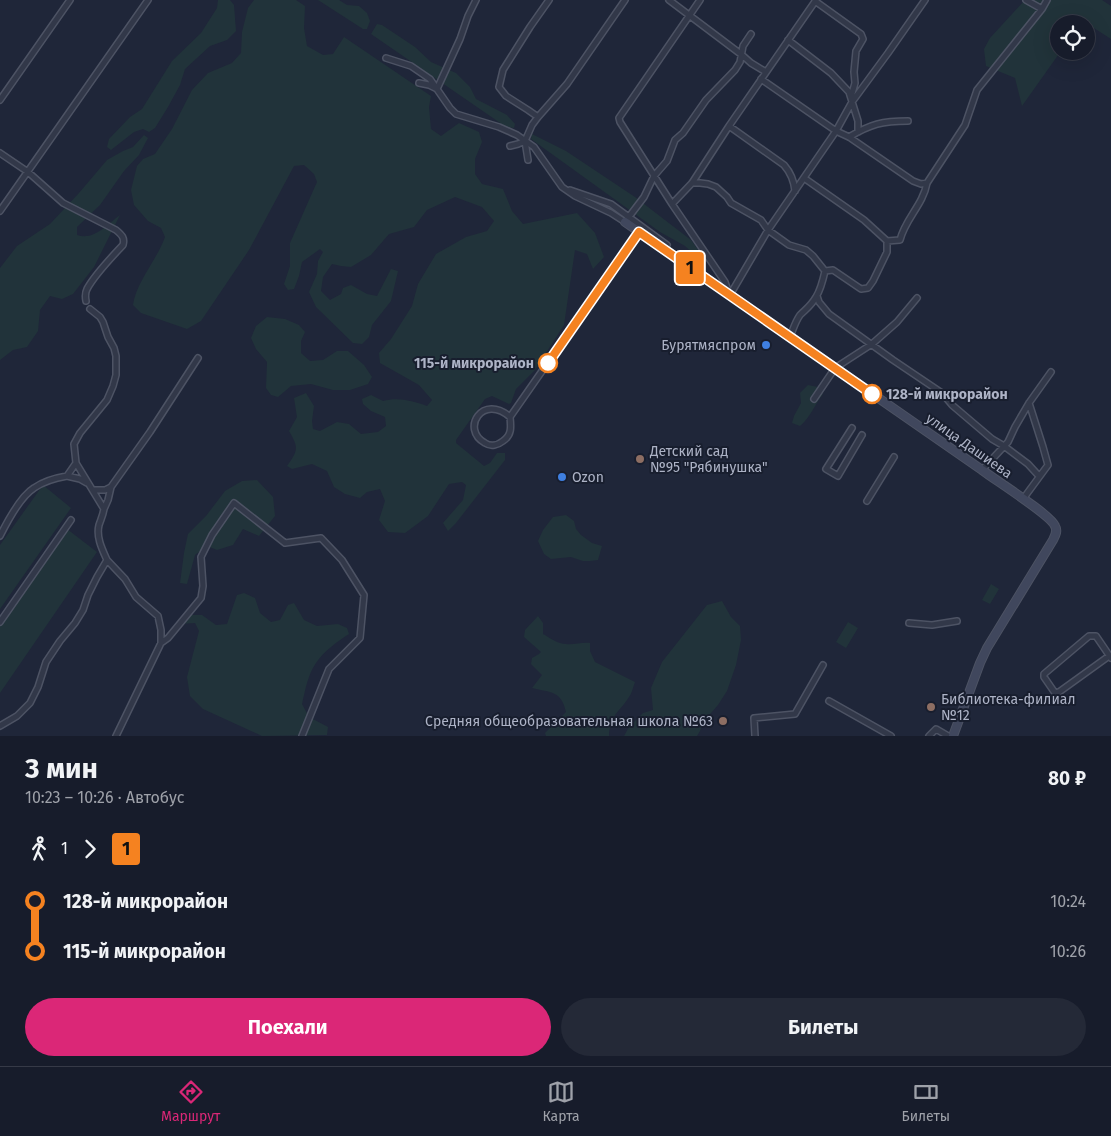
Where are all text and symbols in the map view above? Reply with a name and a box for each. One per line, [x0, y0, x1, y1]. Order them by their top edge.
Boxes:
map controls [1050, 15, 1095, 60]
button: locate [1050, 15, 1095, 60]
line badge: 1 [674, 252, 706, 284]
text: 1 [686, 257, 694, 279]
place label: Бурятмяспром [661, 337, 756, 354]
marker: Бурятмяспром [760, 339, 772, 351]
marker: 115-й микрорайон [538, 353, 558, 373]
place label: 115-й микрорайон [414, 355, 534, 372]
marker: 128-й микрорайон [862, 384, 882, 404]
place label: 128-й микрорайон [886, 386, 1008, 403]
street label: улица Дашиева [923, 410, 1015, 482]
place label: Детский сад №95 "Рябинушка" [649, 443, 768, 476]
marker: Детский сад №95 "Рябинушка" [634, 453, 646, 465]
place label: Ozon [572, 469, 604, 486]
marker: Ozon [556, 471, 568, 483]
place label: Библиотека-филиал №12 [941, 691, 1076, 724]
marker: Библиотека-филиал №12 [925, 701, 937, 713]
place label: Средняя общеобразовательная школа №63 [425, 713, 713, 730]
marker: Средняя общеобразовательная школа №63 [717, 715, 729, 727]
text: 3 мин [25, 752, 98, 785]
text: 80 ₽ [1048, 767, 1086, 790]
text: 10:23 – 10:26 · Автобус [25, 788, 184, 807]
icon: walk [25, 835, 53, 863]
icon: forward [76, 835, 104, 863]
text: 1 [122, 838, 130, 860]
text: 1 [61, 839, 68, 858]
text: 128-й микрорайон [63, 890, 228, 913]
text: 10:24 [1050, 892, 1086, 911]
text: 115-й микрорайон [63, 940, 226, 963]
text: 10:26 [1050, 942, 1086, 961]
button: Поехали [25, 998, 551, 1056]
button: Билеты [561, 998, 1086, 1056]
tab: Маршрут [161, 1078, 220, 1125]
tab: Карта [542, 1078, 580, 1125]
tab: Билеты [902, 1078, 950, 1125]

